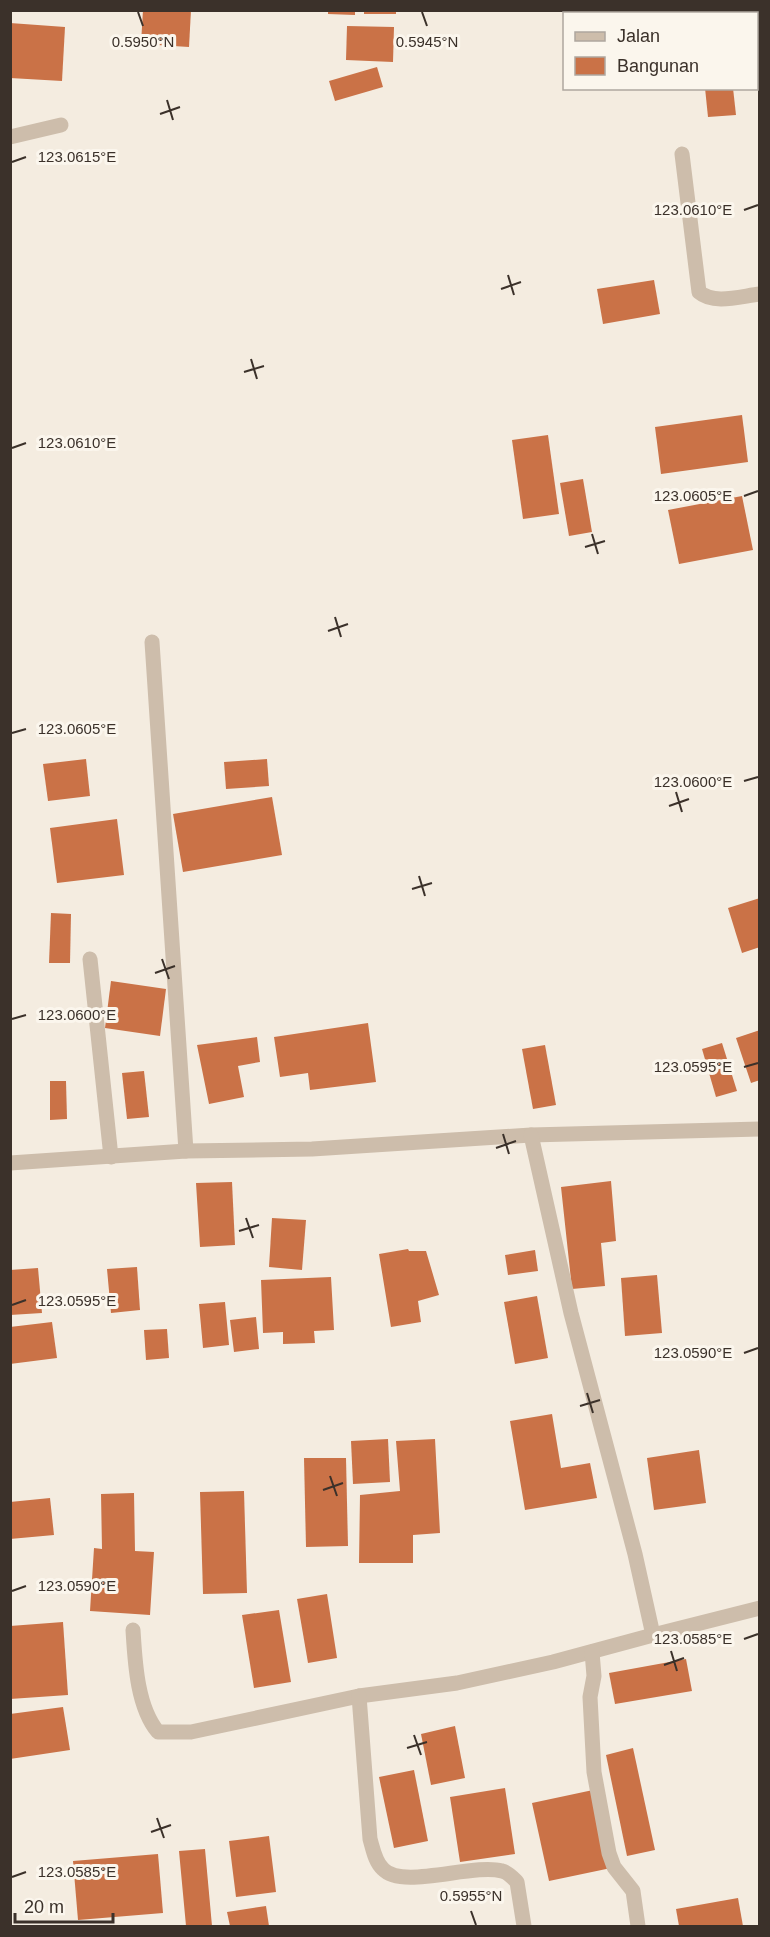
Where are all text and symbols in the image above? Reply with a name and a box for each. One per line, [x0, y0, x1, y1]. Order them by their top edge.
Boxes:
legend [563, 12, 758, 90]
text: Jalan [617, 26, 660, 46]
text: 0.5950°N [112, 33, 174, 50]
text: 0.5945°N [396, 33, 458, 50]
text: Bangunan [617, 56, 699, 76]
text: 123.0615°E [38, 148, 116, 165]
text: 123.0610°E [654, 201, 732, 218]
text: 123.0610°E [38, 434, 116, 451]
text: 123.0605°E [654, 487, 732, 504]
text: 123.0605°E [38, 720, 116, 737]
text: 123.0600°E [654, 773, 732, 790]
text: 123.0600°E [38, 1006, 116, 1023]
text: 123.0595°E [654, 1058, 732, 1075]
text: 123.0595°E [38, 1292, 116, 1309]
text: 123.0590°E [654, 1344, 732, 1361]
text: 123.0590°E [38, 1577, 116, 1594]
text: 123.0585°E [654, 1630, 732, 1647]
text: 123.0585°E [38, 1863, 116, 1880]
scale bar [15, 1886, 112, 1924]
text: 0.5955°N [440, 1887, 502, 1904]
text: 20 m [24, 1897, 64, 1917]

